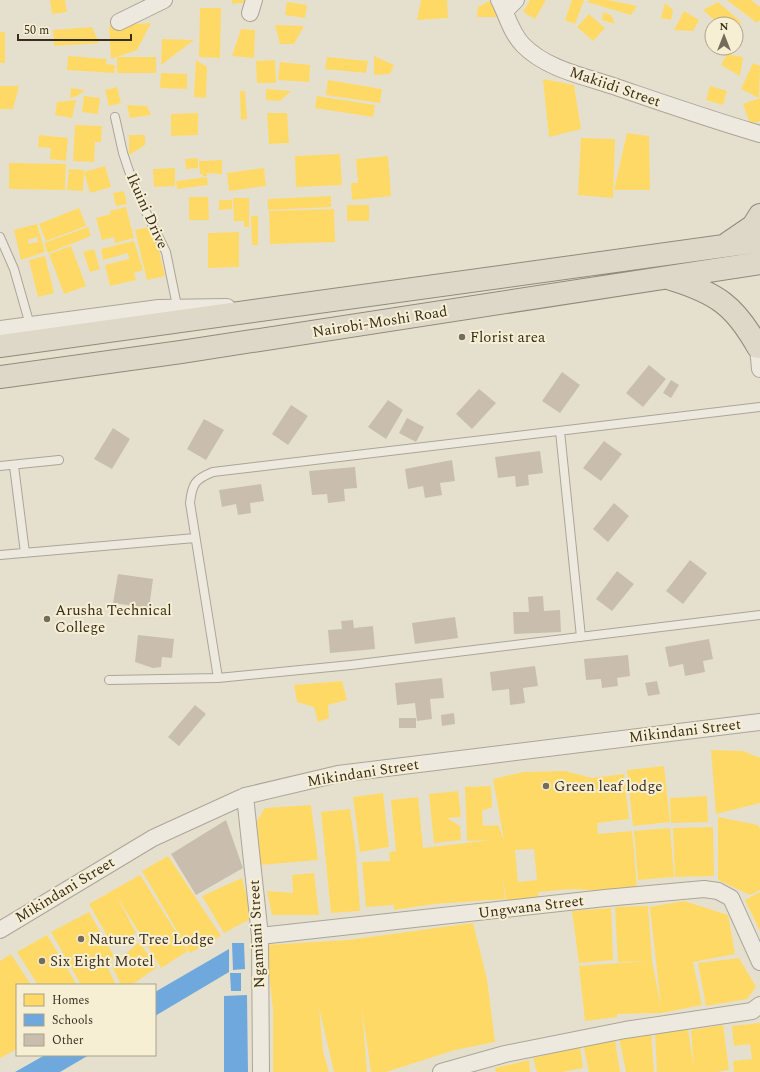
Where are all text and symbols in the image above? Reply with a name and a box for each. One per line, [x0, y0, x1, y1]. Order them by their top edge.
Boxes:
scale bar [18, 16, 131, 42]
north arrow [704, 16, 744, 56]
text: N [720, 18, 729, 35]
text: 50 m [24, 21, 49, 40]
street label: Makiidi Street [566, 61, 664, 113]
street label: Ikuini Drive [120, 169, 174, 253]
street label: Nairobi-Moshi Road [311, 300, 449, 344]
place label: Florist area [470, 326, 546, 349]
marker: Florist area [457, 332, 467, 342]
place label: Arusha Technical College [55, 599, 172, 639]
marker: Arusha Technical College [42, 614, 52, 624]
street label: Mikindani Street [628, 713, 742, 749]
street label: Mikindani Street [306, 753, 420, 793]
place label: Green leaf lodge [554, 775, 663, 798]
marker: Green leaf lodge [541, 781, 551, 791]
street label: Mikindani Street [11, 851, 119, 929]
street label: Ngamiani Street [243, 879, 271, 989]
street label: Ungwana Street [477, 889, 585, 925]
place label: Nature Tree Lodge [89, 928, 214, 951]
marker: Nature Tree Lodge [76, 934, 86, 944]
place label: Six Eight Motel [50, 950, 154, 973]
marker: Six Eight Motel [37, 956, 47, 966]
legend [16, 984, 156, 1056]
text: Homes [52, 991, 90, 1010]
text: Schools [52, 1011, 93, 1030]
text: Other [52, 1031, 84, 1050]

